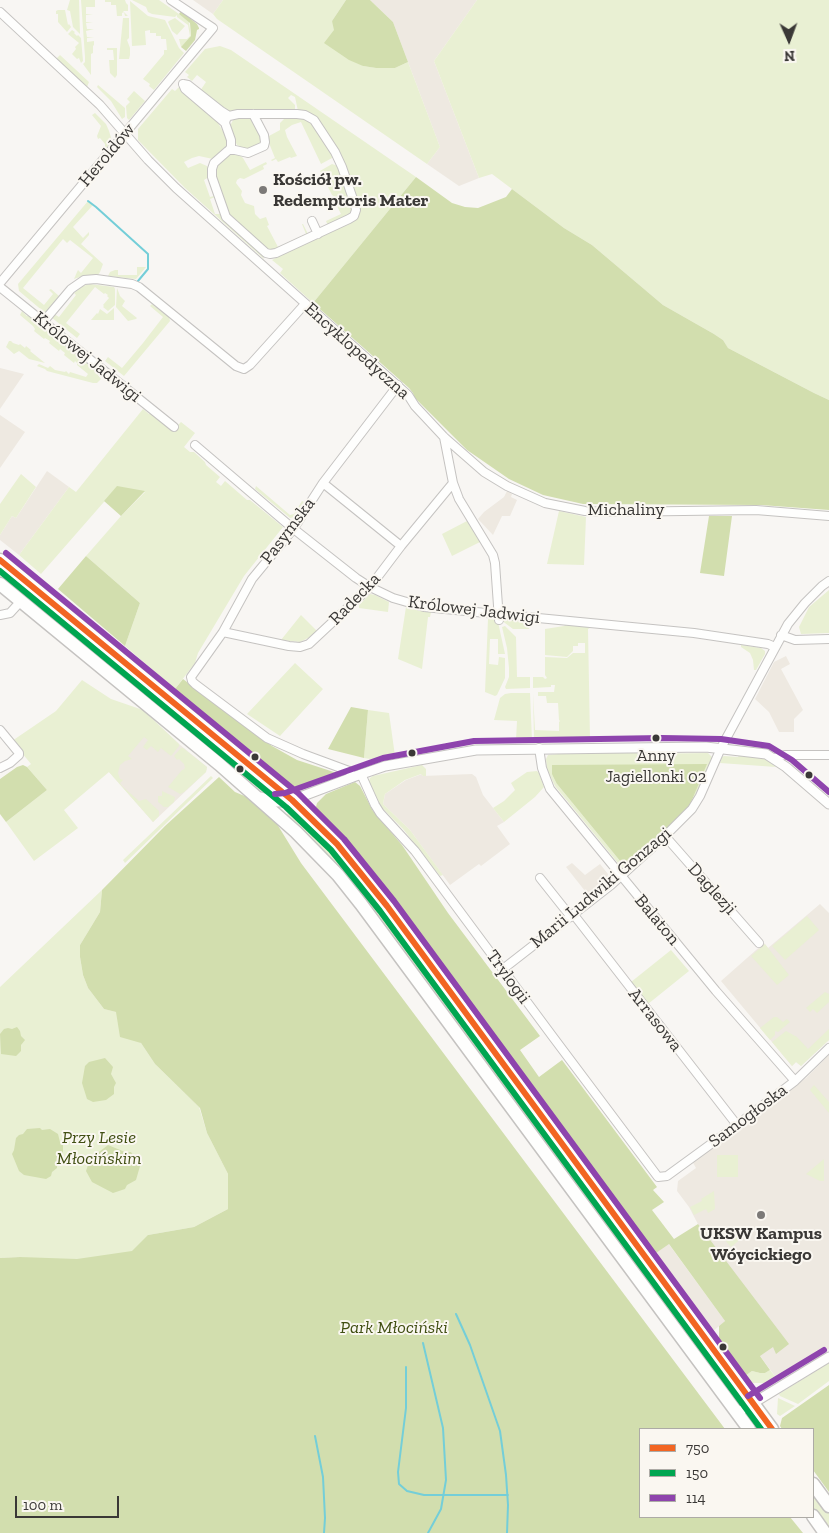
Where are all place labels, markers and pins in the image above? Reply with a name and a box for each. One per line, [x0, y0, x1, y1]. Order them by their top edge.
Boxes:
place label: Kościół pw. Redemptoris Mater [273, 169, 429, 212]
marker: Kościół pw. Redemptoris Mater [257, 184, 269, 196]
marker: Anny Jagiellonki 02 [651, 733, 661, 743]
place label: Anny Jagiellonki 02 [605, 746, 707, 786]
unlabelled marker [407, 748, 417, 758]
unlabelled marker [250, 752, 260, 762]
unlabelled marker [235, 764, 245, 774]
unlabelled marker [804, 770, 814, 780]
marker: UKSW Kampus Wóycickiego [755, 1209, 767, 1221]
place label: UKSW Kampus Wóycickiego [700, 1223, 822, 1266]
unlabelled marker [718, 1342, 728, 1352]

